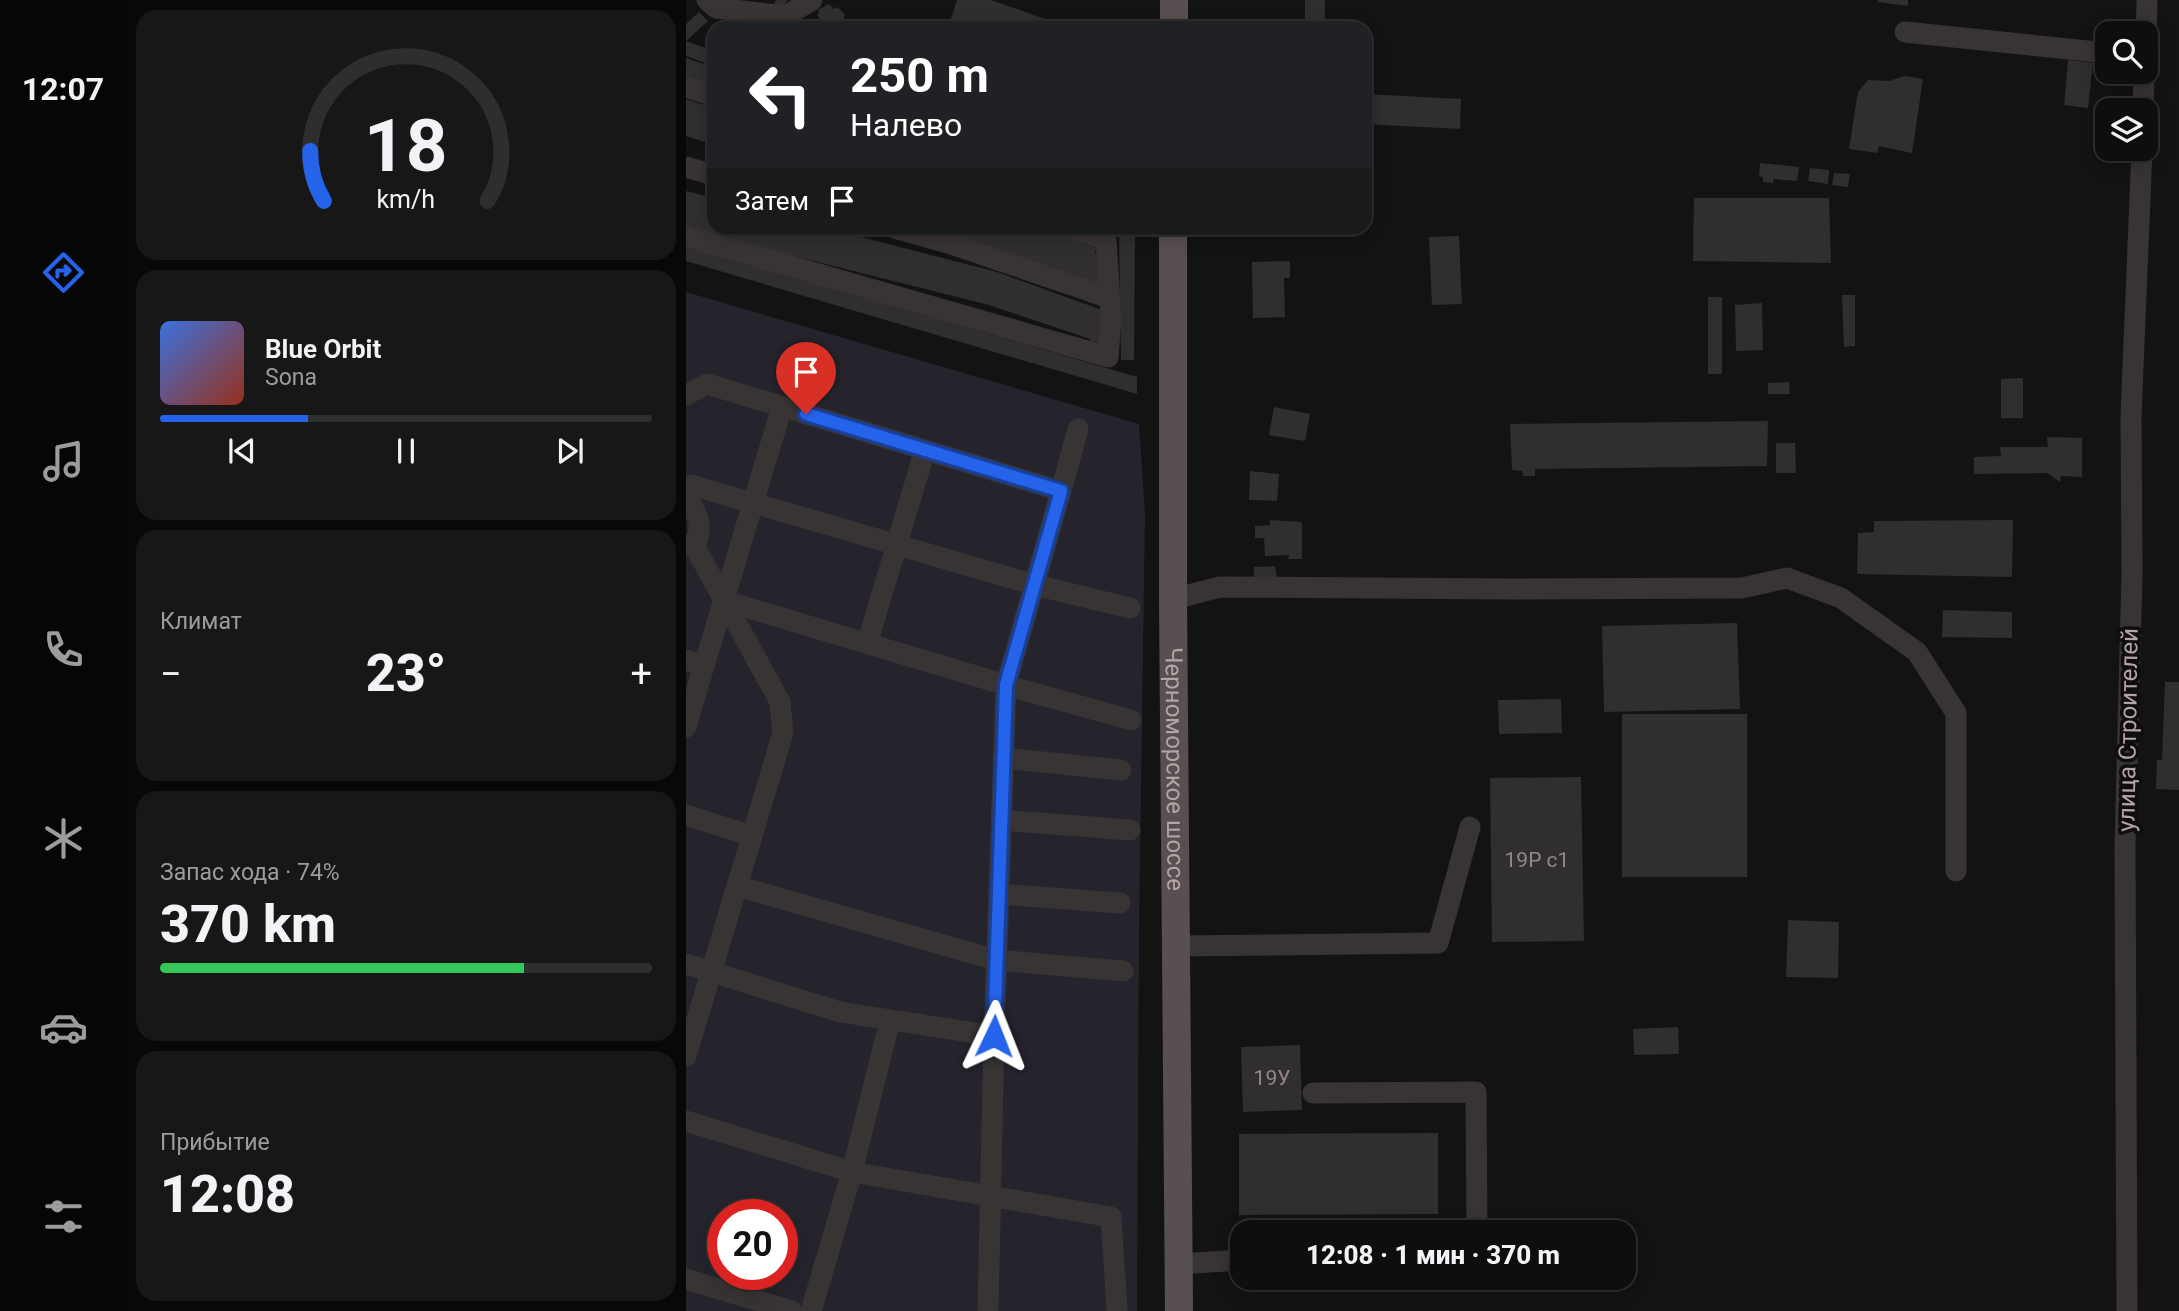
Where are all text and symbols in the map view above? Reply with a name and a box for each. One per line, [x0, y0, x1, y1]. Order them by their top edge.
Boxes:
map controls [2095, 21, 2158, 161]
button: search [2095, 21, 2158, 84]
text: 250 m [850, 47, 989, 104]
icon: left [735, 49, 826, 140]
text: 12:07 [22, 70, 104, 108]
button: layers [2095, 98, 2158, 161]
text: 18 [364, 103, 448, 189]
text: Налево [850, 106, 962, 144]
icon: arrive [823, 182, 861, 220]
text: km/h [377, 185, 435, 214]
text: Затем [735, 186, 809, 216]
icon: directions [39, 248, 88, 297]
text: Blue Orbit [265, 334, 381, 364]
pin [776, 342, 836, 414]
icon: arrive [787, 353, 825, 391]
text: Sona [265, 364, 317, 391]
icon: previous [223, 432, 261, 470]
icon: pause [387, 432, 425, 470]
icon: next [551, 432, 589, 470]
icon: music [39, 437, 88, 486]
text: Климат [160, 608, 242, 635]
icon: phone [39, 625, 88, 674]
street label: улица Строителей [2112, 628, 2144, 832]
text: 23° [366, 643, 446, 704]
street label: Черноморское шоссе [1159, 647, 1189, 891]
text: − [160, 652, 182, 696]
text: + [630, 652, 652, 696]
icon: climate [39, 814, 88, 863]
house number: 19Р с1 [1505, 848, 1569, 872]
text: Запас хода · 74% [160, 859, 340, 886]
text: 370 km [160, 894, 336, 955]
position arrow [957, 999, 1031, 1073]
icon: car [39, 1003, 88, 1052]
house number: 19У [1254, 1066, 1290, 1090]
text: Прибытие [160, 1129, 270, 1156]
text: 12:08 [160, 1164, 295, 1225]
icon: filters [39, 1192, 88, 1241]
speed limit sign: 20 [707, 1199, 798, 1290]
text: 12:08 · 1 мин · 370 m [1306, 1240, 1560, 1270]

